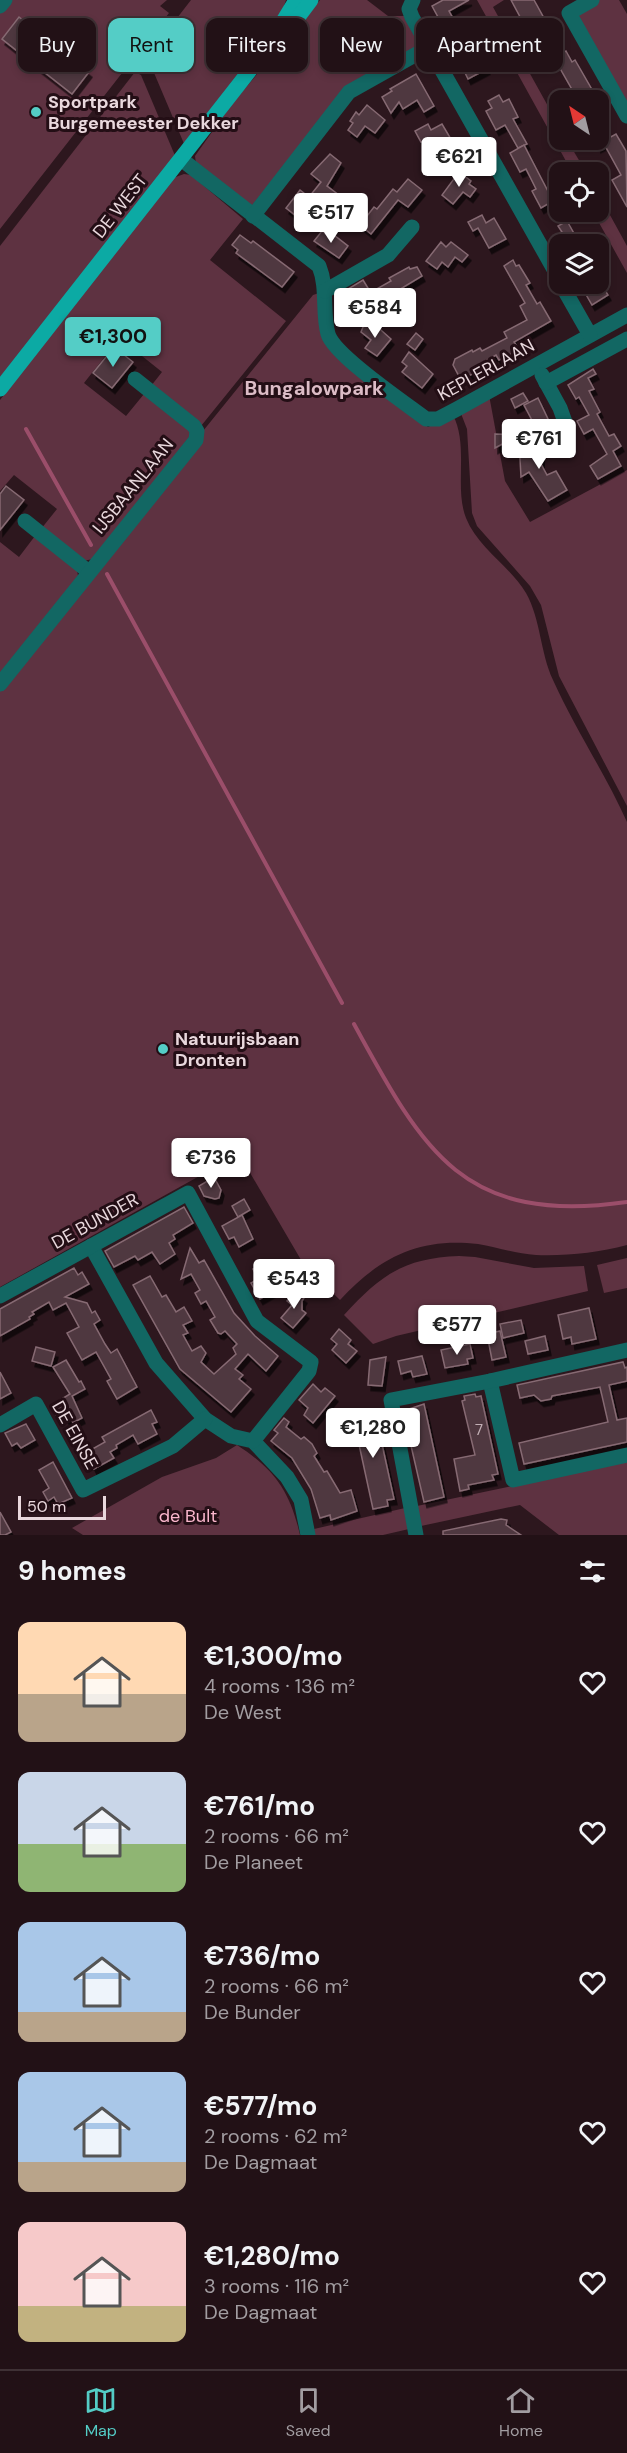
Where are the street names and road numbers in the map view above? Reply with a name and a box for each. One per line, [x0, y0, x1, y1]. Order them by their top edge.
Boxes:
street label: DE WEST [87, 169, 153, 243]
street label: KEPLERLAAN [433, 333, 539, 407]
street label: IJSBAANLAAN [87, 433, 179, 539]
street label: DE BUNDER [47, 1187, 143, 1255]
street label: DE EINSE [46, 1396, 104, 1474]

